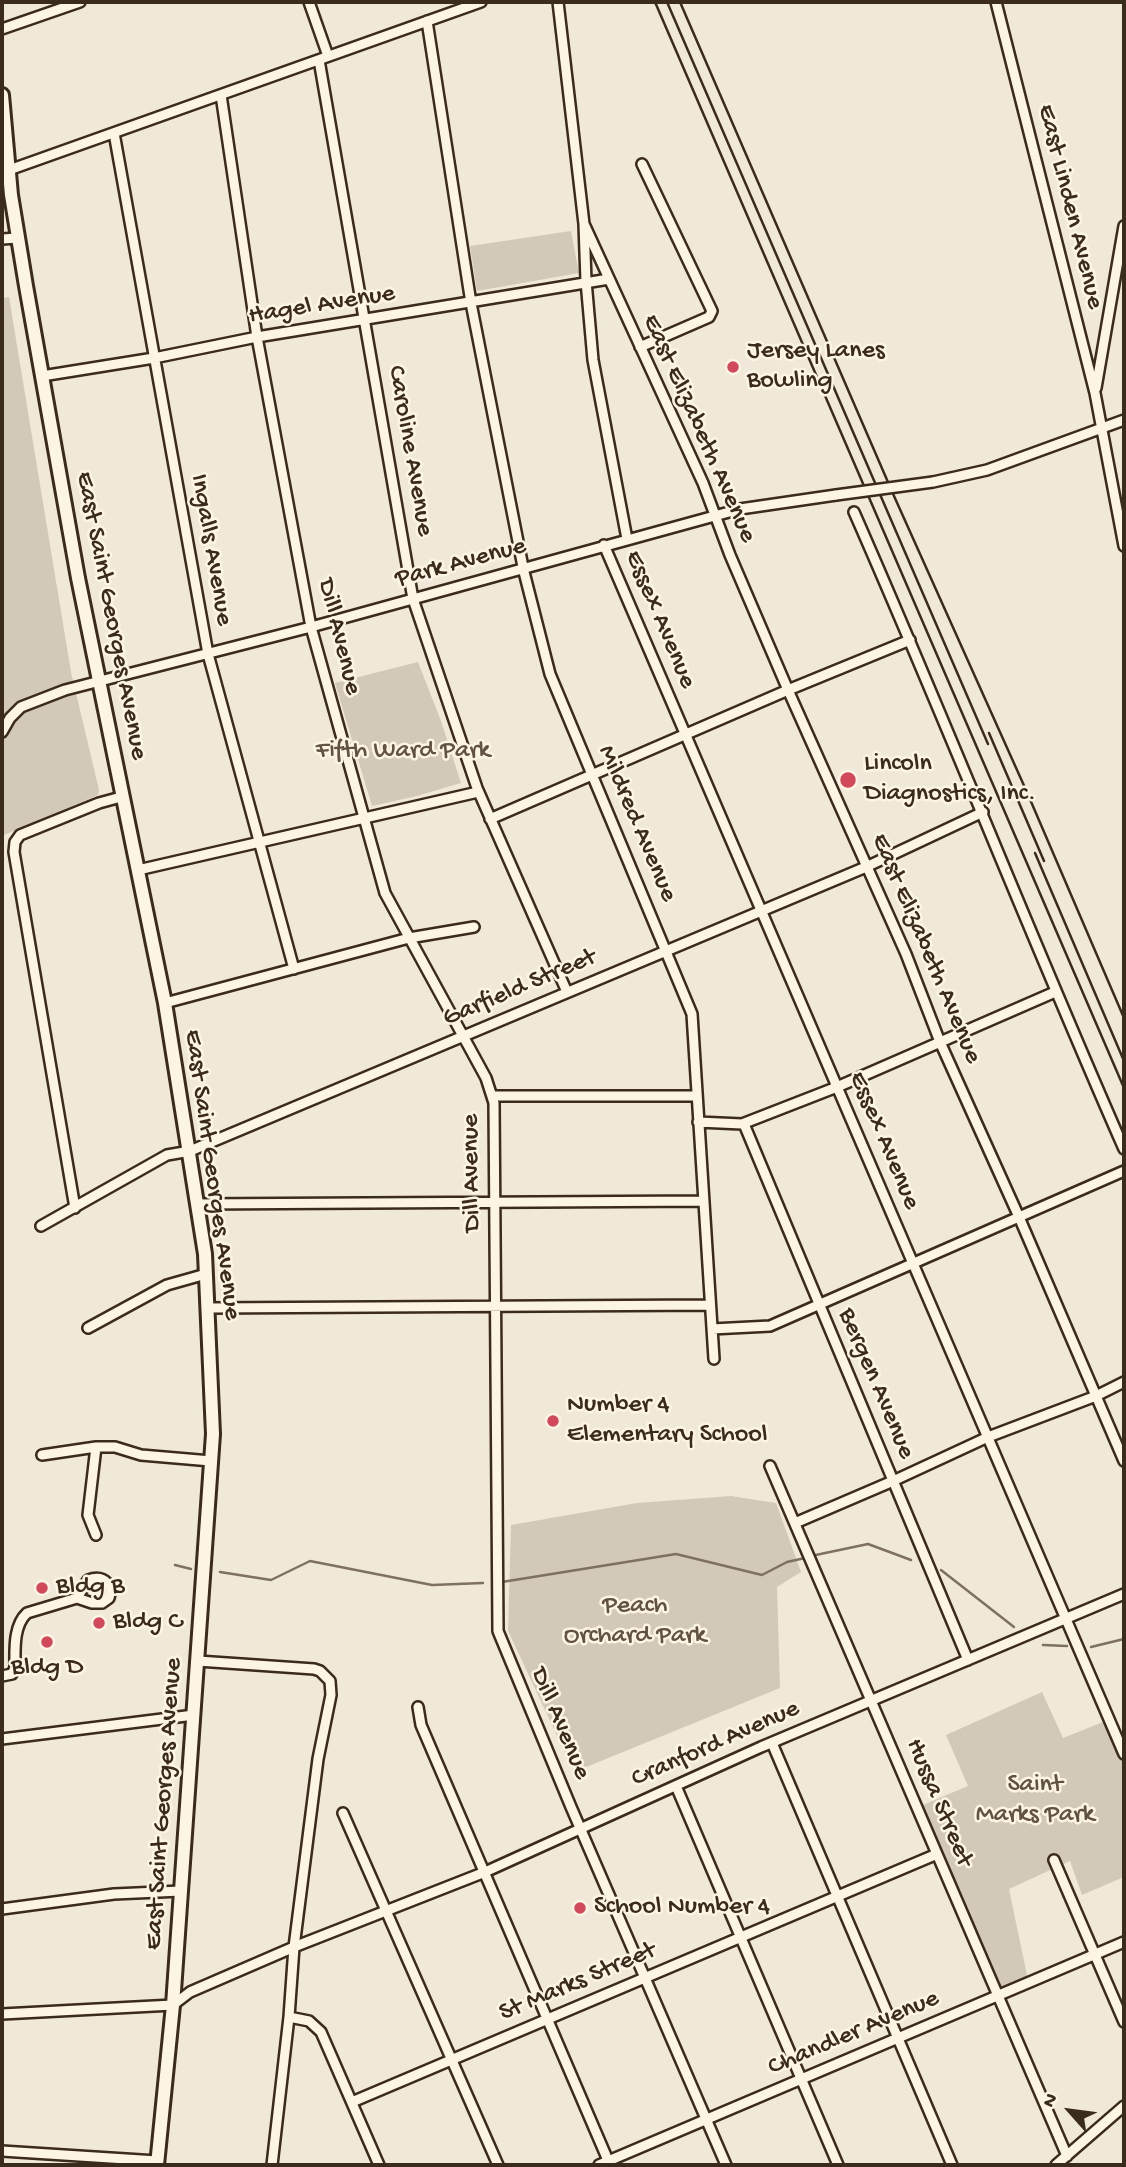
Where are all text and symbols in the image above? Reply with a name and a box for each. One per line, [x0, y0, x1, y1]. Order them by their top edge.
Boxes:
street label: East Linden Avenue [1028, 101, 1110, 313]
street label: Hagel Avenue [247, 279, 397, 333]
street label: East Elizabeth Avenue [634, 310, 762, 548]
place label: Jersey Lanes Bowling [747, 336, 885, 398]
marker: Jersey Lanes Bowling [725, 359, 741, 375]
street label: Caroline Avenue [379, 363, 439, 539]
street label: East Saint Georges Avenue [67, 469, 153, 763]
street label: Ingalls Avenue [181, 472, 239, 628]
street label: Park Avenue [392, 532, 530, 596]
street label: Essex Avenue [616, 546, 702, 694]
street label: Dill Avenue [309, 576, 367, 698]
park label: Fifth Ward Park [316, 736, 490, 768]
street label: Mildred Avenue [589, 741, 683, 907]
place label: Lincoln Diagnostics, Inc. [864, 749, 1036, 810]
marker: Lincoln Diagnostics, Inc. [838, 770, 858, 790]
street label: East Elizabeth Avenue [862, 829, 988, 1069]
street label: Garfield Street [439, 943, 601, 1035]
street label: East Saint Georges Avenue [175, 1028, 247, 1322]
street label: Essex Avenue [840, 1067, 926, 1215]
street label: Dill Avenue [456, 1114, 490, 1232]
street label: Bergen Avenue [829, 1304, 921, 1464]
place label: Number 4 Elementary School [567, 1390, 767, 1452]
marker: Number 4 Elementary School [545, 1413, 561, 1429]
place label: Bldg B [56, 1572, 124, 1604]
marker: Bldg B [34, 1580, 50, 1596]
park label: Peach Orchard Park [564, 1591, 706, 1652]
place label: Bldg C [113, 1607, 182, 1639]
marker: Bldg C [91, 1615, 107, 1631]
marker: Bldg D [39, 1634, 55, 1650]
place label: Bldg D [11, 1653, 83, 1685]
street label: East Saint Georges Avenue [139, 1657, 191, 1951]
street label: Dill Avenue [522, 1663, 596, 1785]
street label: Cranford Avenue [627, 1694, 805, 1796]
street label: Hussa Street [897, 1734, 979, 1872]
park label: Saint Marks Park [976, 1770, 1094, 1831]
place label: School Number 4 [594, 1892, 770, 1924]
marker: School Number 4 [572, 1900, 588, 1916]
street label: St Marks Street [495, 1936, 661, 2030]
street label: Chandler Avenue [764, 1984, 944, 2084]
north arrow [1035, 2076, 1105, 2146]
text: N [1038, 2090, 1064, 2112]

